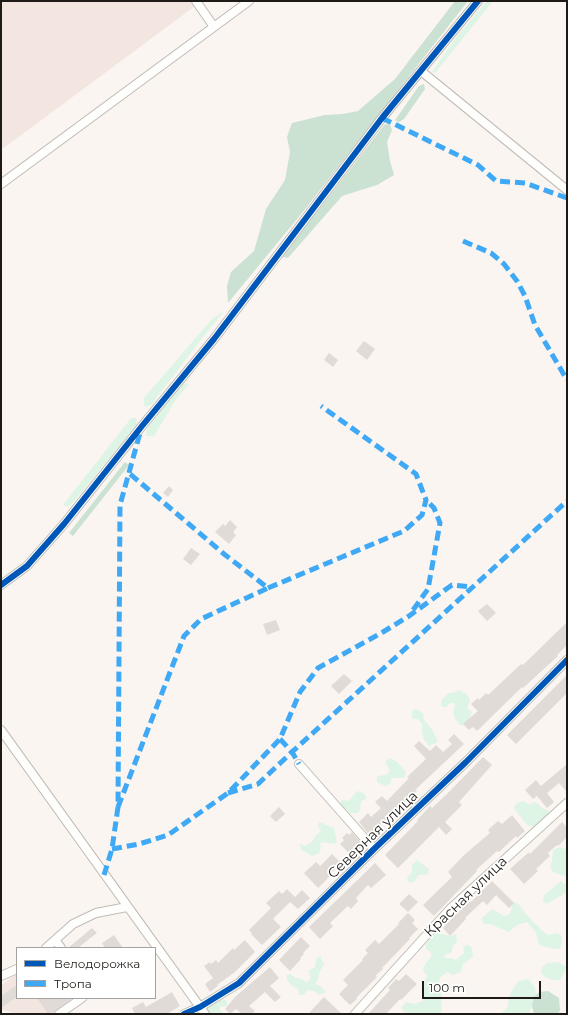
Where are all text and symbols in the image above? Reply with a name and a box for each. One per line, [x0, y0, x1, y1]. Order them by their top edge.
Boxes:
street label: Северная улица [325, 788, 421, 882]
street label: Красная улица [421, 853, 511, 941]
legend [16, 947, 156, 999]
text: Велодорожка [54, 956, 140, 971]
scale bar [424, 973, 543, 999]
text: Тропа [54, 976, 92, 991]
text: 100 m [429, 980, 465, 995]

